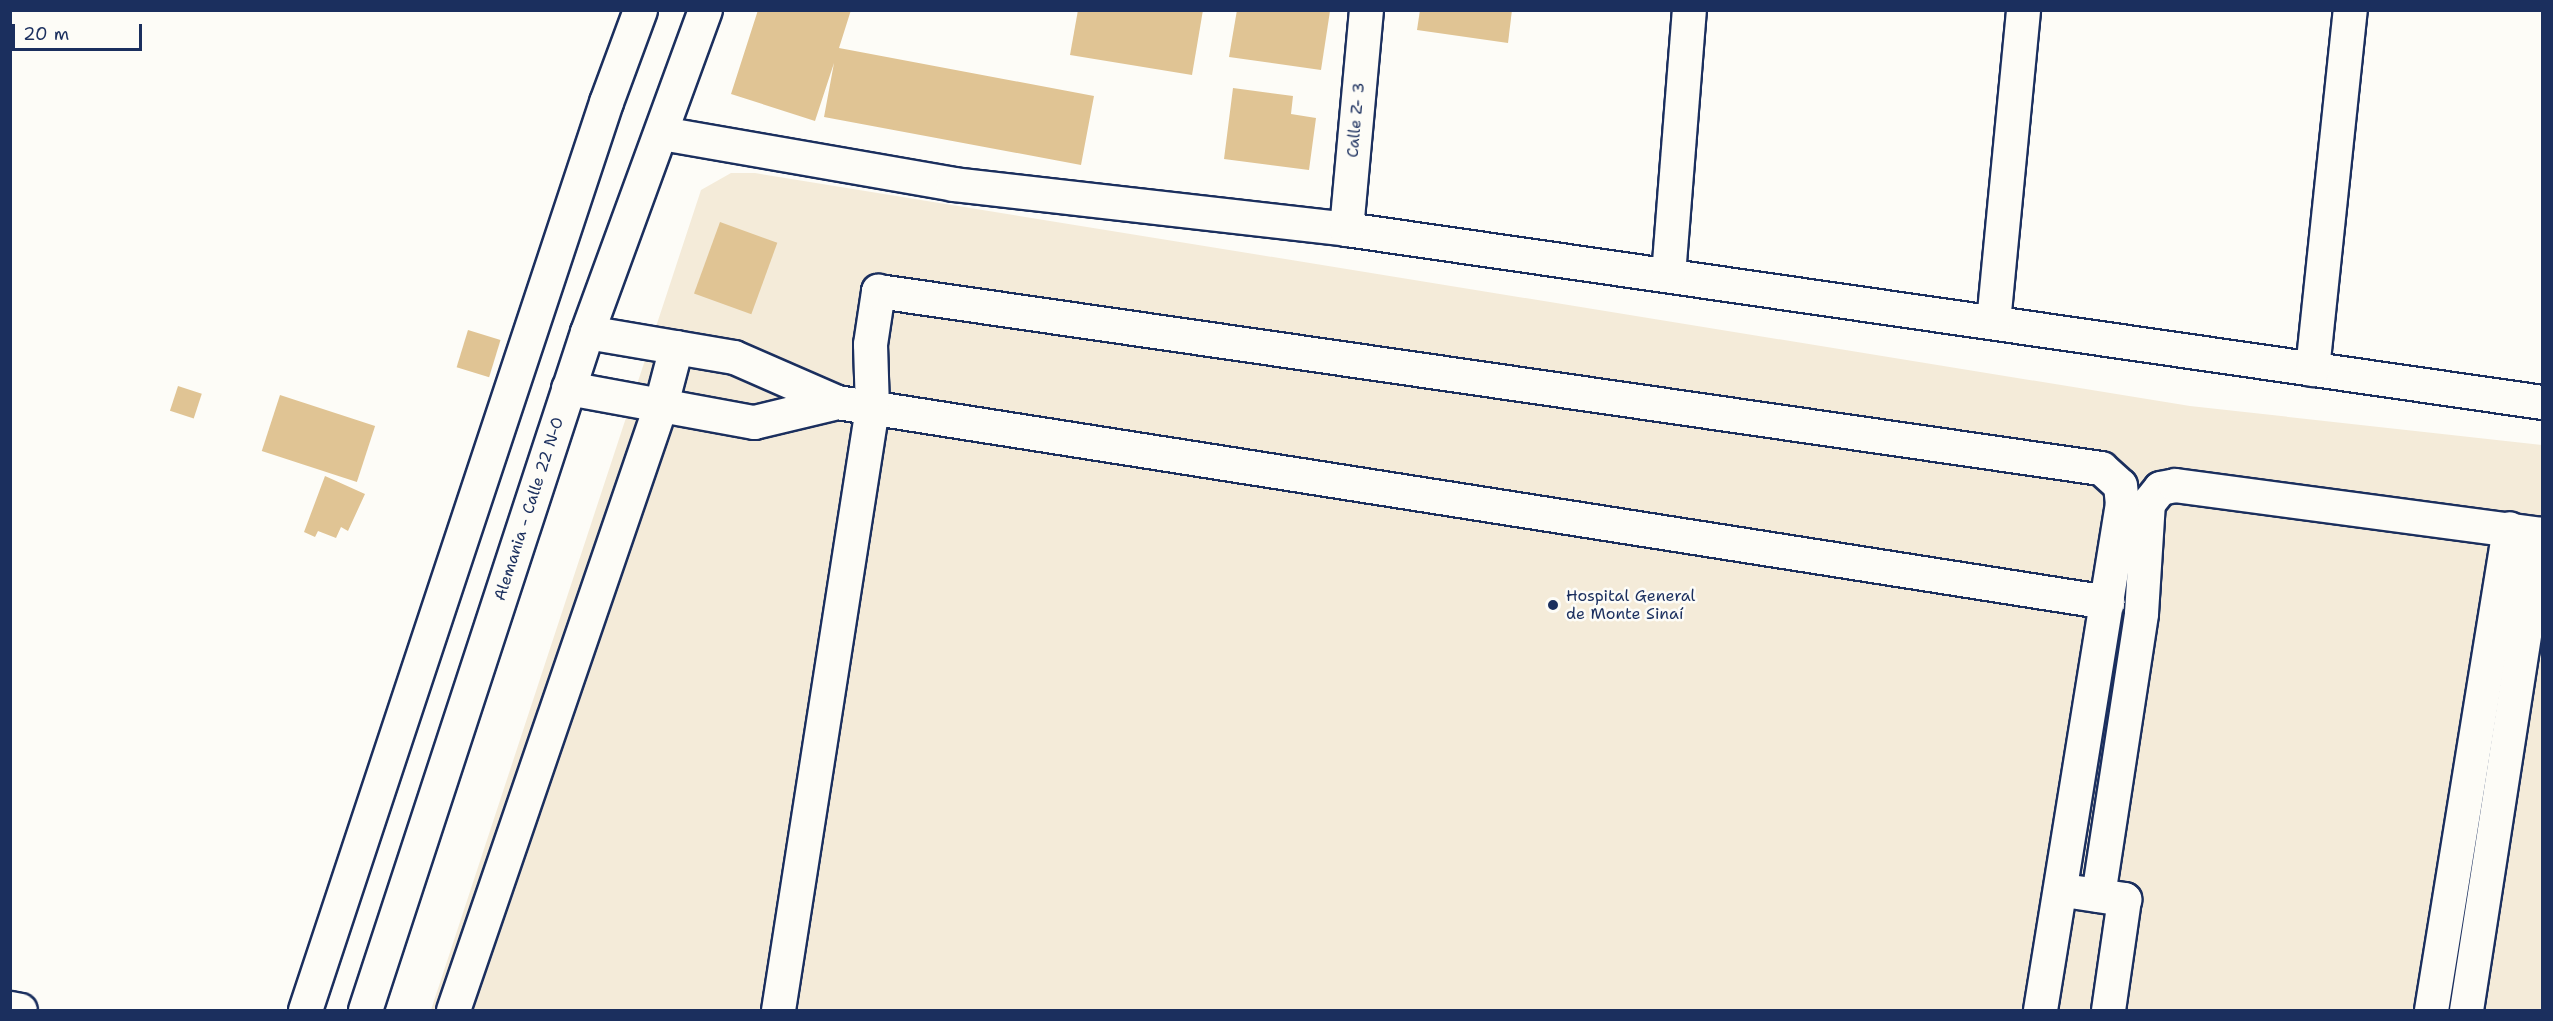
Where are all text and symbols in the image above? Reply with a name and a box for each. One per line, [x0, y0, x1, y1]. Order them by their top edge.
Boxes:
scale bar [15, 12, 146, 50]
text: 20 m [23, 22, 69, 46]
street label: Calle Z- 3 [1343, 82, 1369, 158]
street label: Alemania - Calle 22 N-O [490, 415, 568, 603]
place label: Hospital General de Monte Sinaí [1566, 586, 1695, 624]
marker: Hospital General de Monte Sinaí [1544, 596, 1562, 614]

